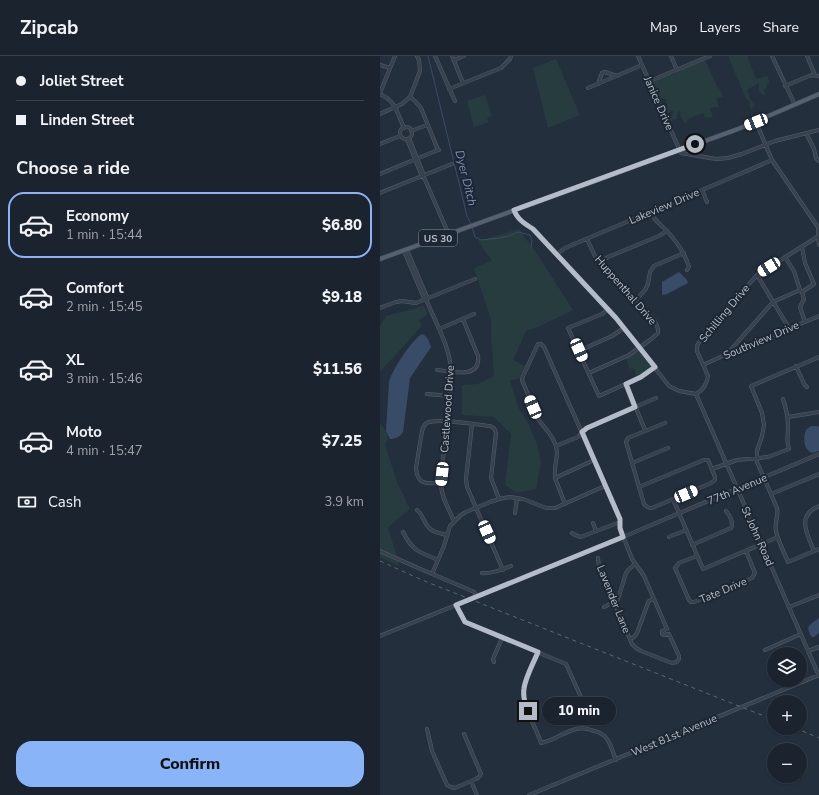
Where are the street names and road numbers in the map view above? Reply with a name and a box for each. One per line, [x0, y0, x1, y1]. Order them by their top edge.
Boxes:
street label: Janice Drive [639, 73, 677, 133]
street label: Lakeview Drive [627, 185, 702, 228]
road number: US 30 [419, 230, 457, 246]
street label: Huppenthal Drive [591, 252, 660, 328]
street label: Schilling Drive [696, 281, 753, 345]
street label: Southview Drive [721, 318, 802, 363]
street label: Castlewood Drive [437, 365, 458, 453]
street label: 77th Avenue [705, 470, 770, 509]
street label: St John Road [738, 504, 777, 569]
street label: Lavender Lane [593, 563, 634, 636]
street label: Tate Drive [697, 574, 749, 607]
street label: West 81st Avenue [629, 711, 720, 760]

